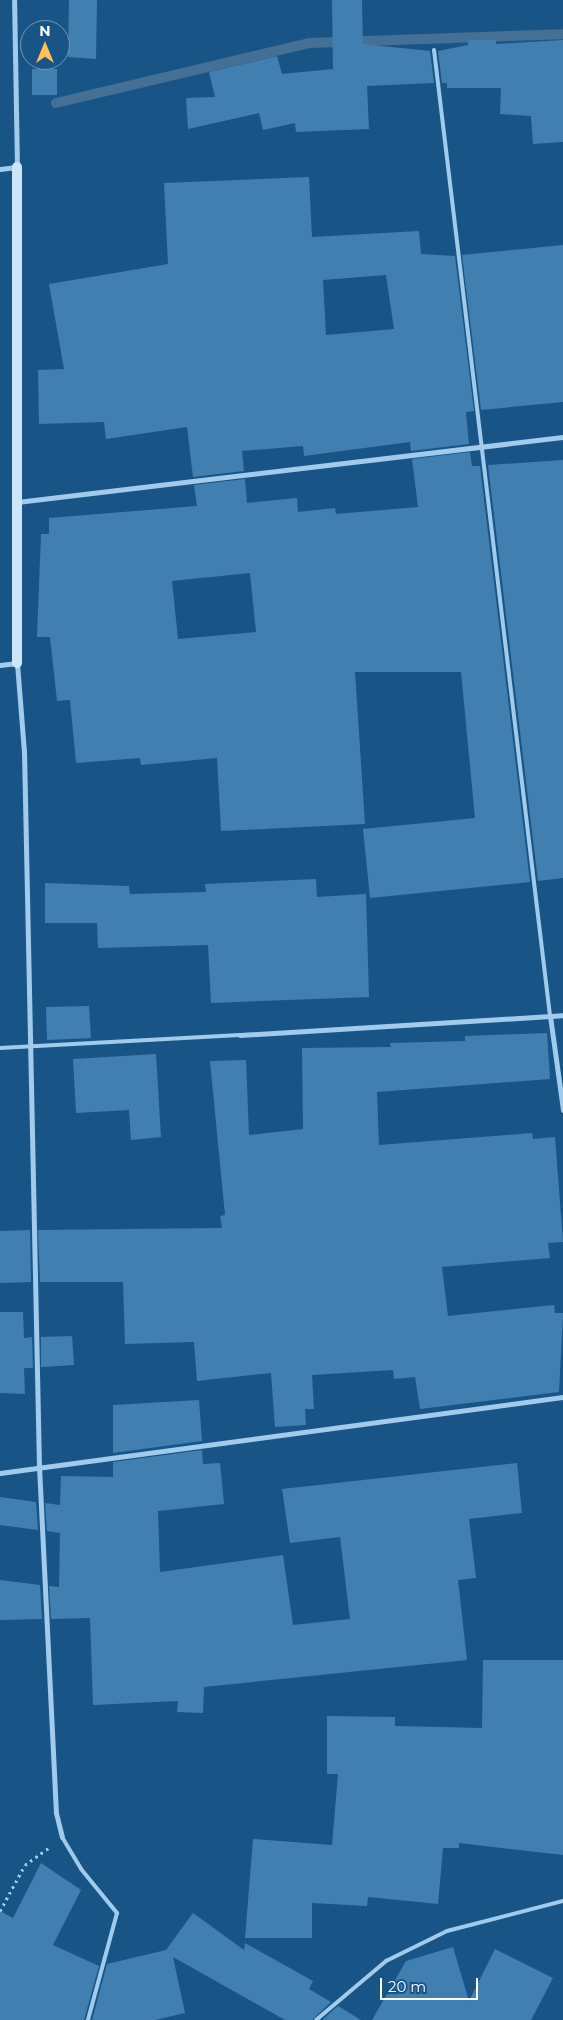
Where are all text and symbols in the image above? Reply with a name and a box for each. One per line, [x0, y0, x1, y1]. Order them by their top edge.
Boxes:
north arrow [20, 20, 70, 70]
text: N [39, 22, 51, 40]
scale bar [383, 1968, 480, 2000]
text: 20 m [388, 1977, 426, 1996]

